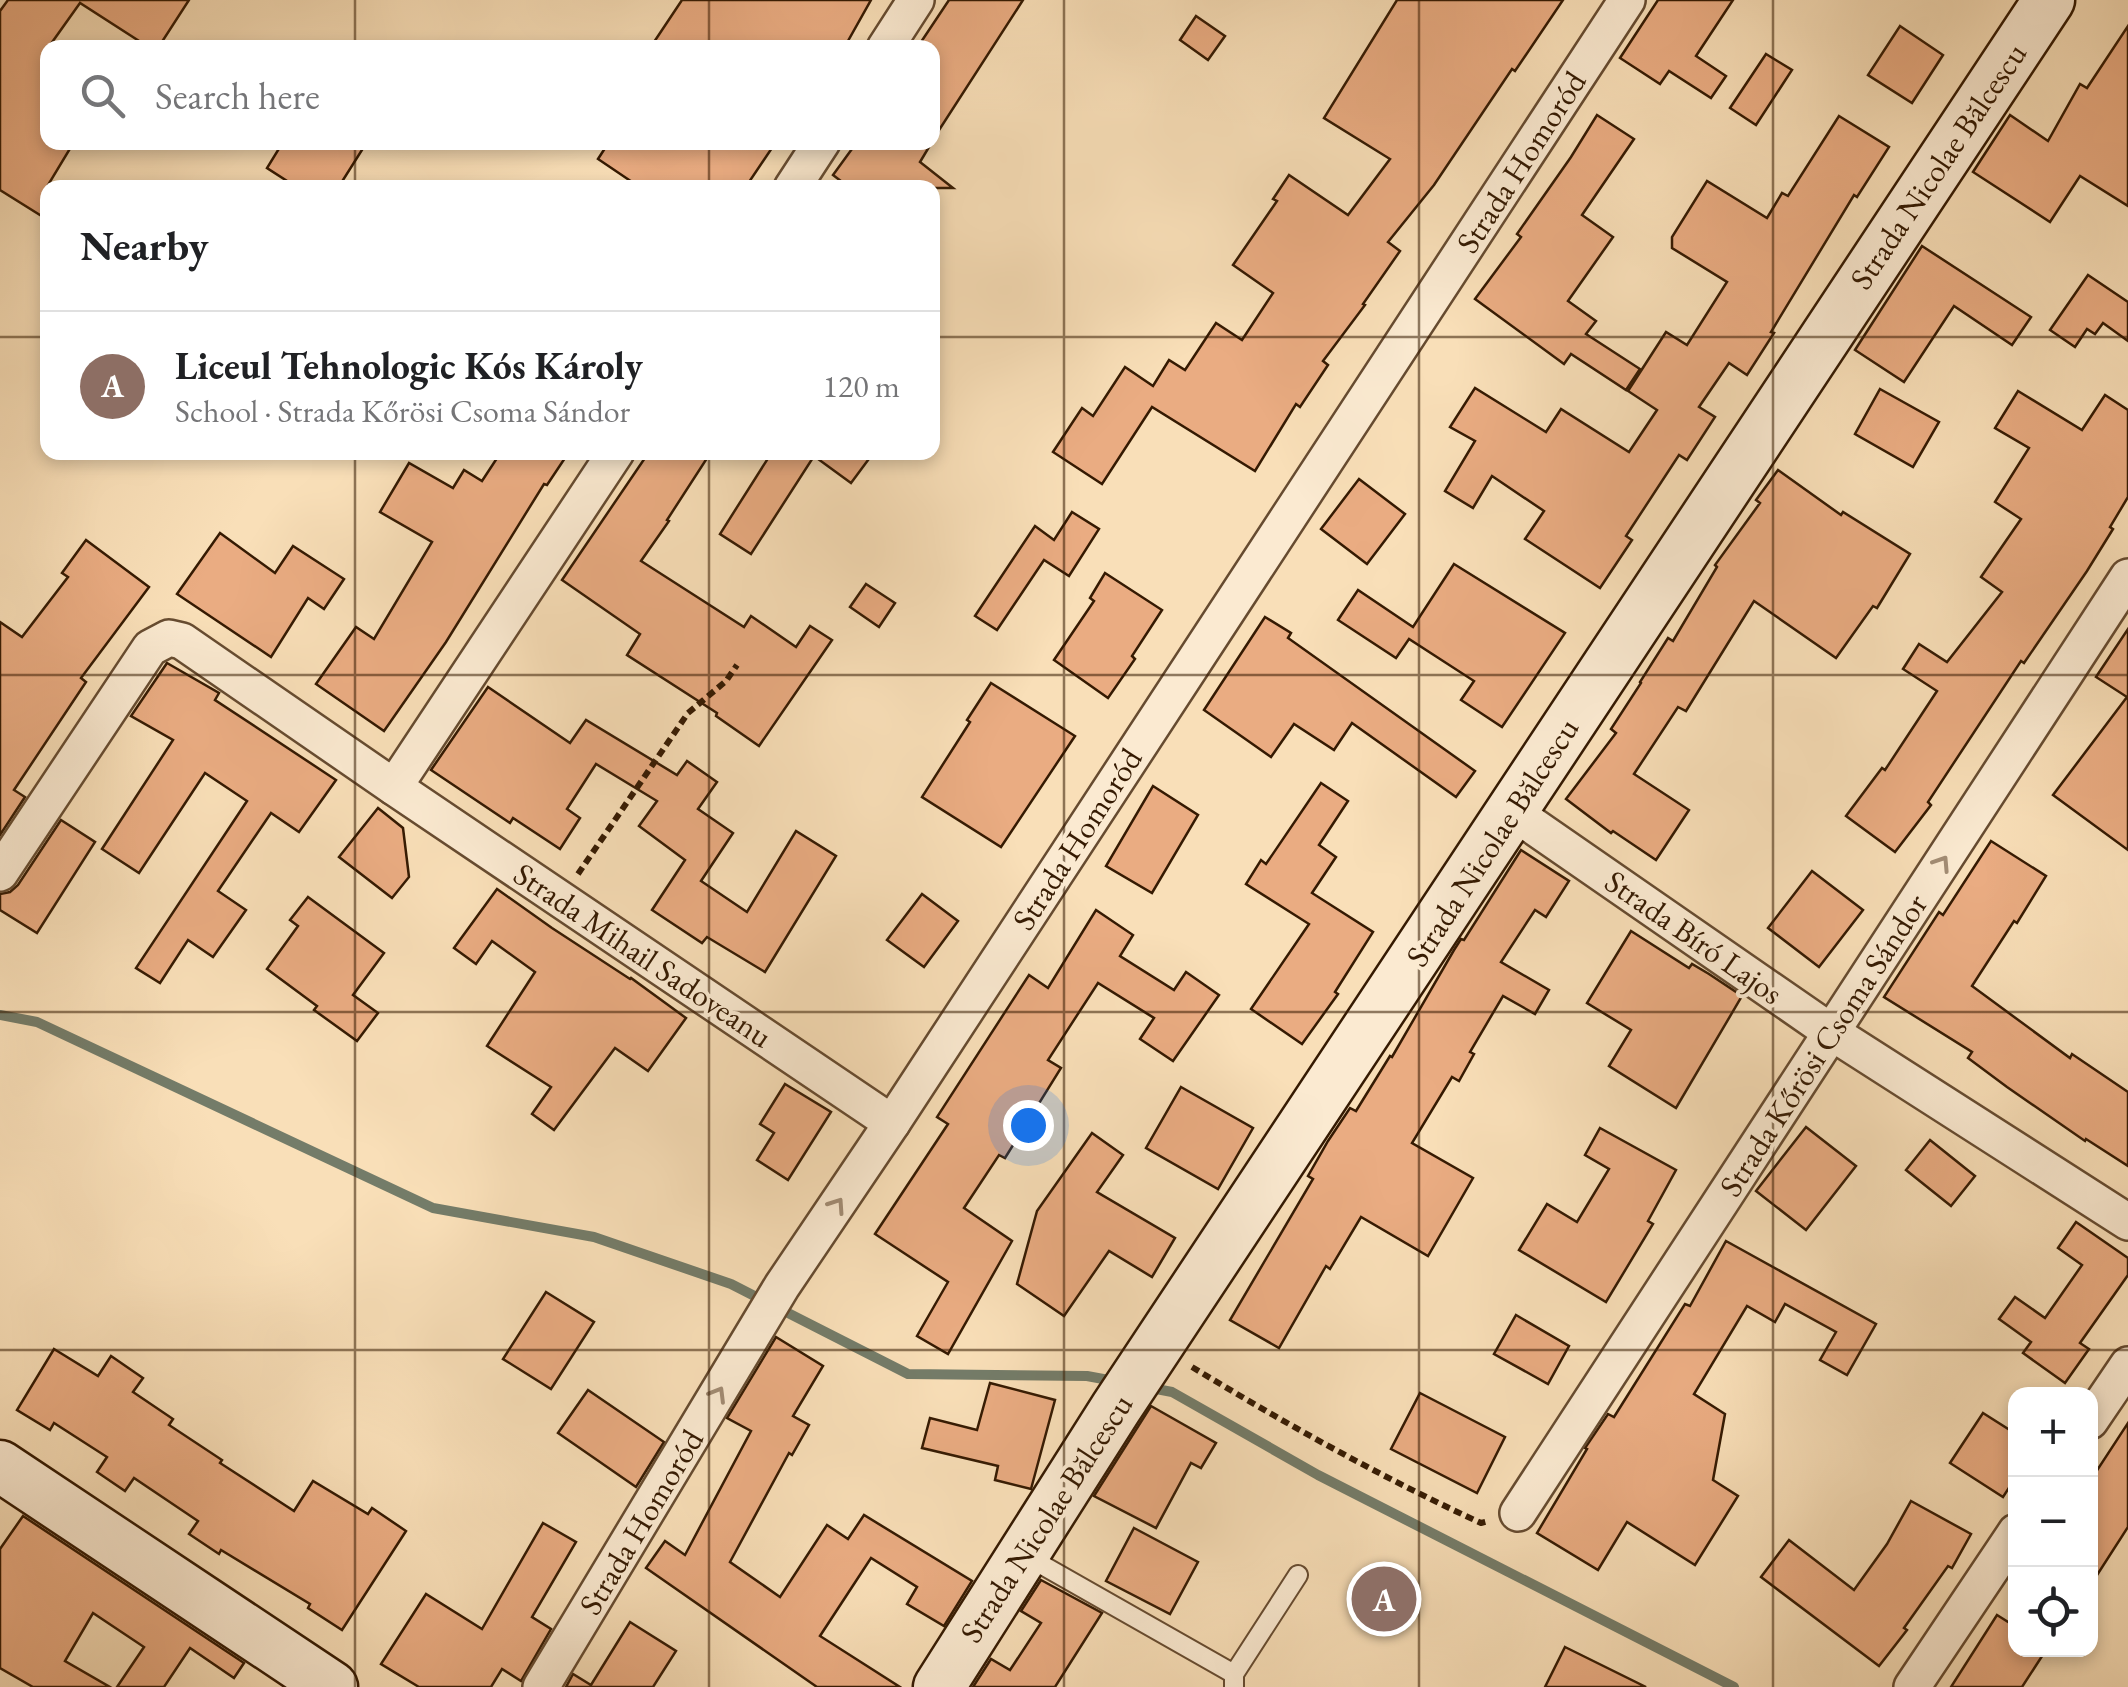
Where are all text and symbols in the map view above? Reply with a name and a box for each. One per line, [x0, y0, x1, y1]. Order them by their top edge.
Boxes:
street label: Strada Nicolae Bălcescu [1840, 35, 2036, 297]
search box [40, 40, 940, 150]
street label: Strada Homoród [1446, 62, 1596, 261]
icon: search [75, 68, 130, 123]
text: Search here [155, 71, 320, 120]
text: Nearby [80, 218, 209, 273]
text: Liceul Tehnologic Kós Károly [175, 341, 643, 390]
text: A [101, 365, 124, 407]
text: 120 m [823, 365, 900, 407]
text: School · Strada Kőrösi Csoma Sándor [175, 390, 630, 432]
street label: Strada Nicolae Bălcescu [1396, 710, 1588, 974]
street label: Strada Homoród [1002, 739, 1152, 938]
street label: Strada Mihail Sadoveanu [506, 853, 780, 1057]
one-way arrow [1930, 855, 1948, 874]
street label: Strada Bíró Lajos [1597, 860, 1791, 1014]
street label: Strada Kőrösi Csoma Sándor [1709, 885, 1937, 1204]
your location [1003, 1100, 1054, 1151]
one-way arrow [824, 1197, 843, 1215]
street label: Strada Nicolae Bălcescu [950, 1386, 1142, 1650]
one-way arrow [706, 1387, 725, 1405]
map controls [2008, 1387, 2098, 1657]
button: + [2008, 1387, 2098, 1477]
street label: Strada Homoród [569, 1421, 713, 1622]
button: − [2008, 1477, 2098, 1567]
pin: A [1352, 1562, 1416, 1636]
button: locate [2008, 1567, 2098, 1657]

